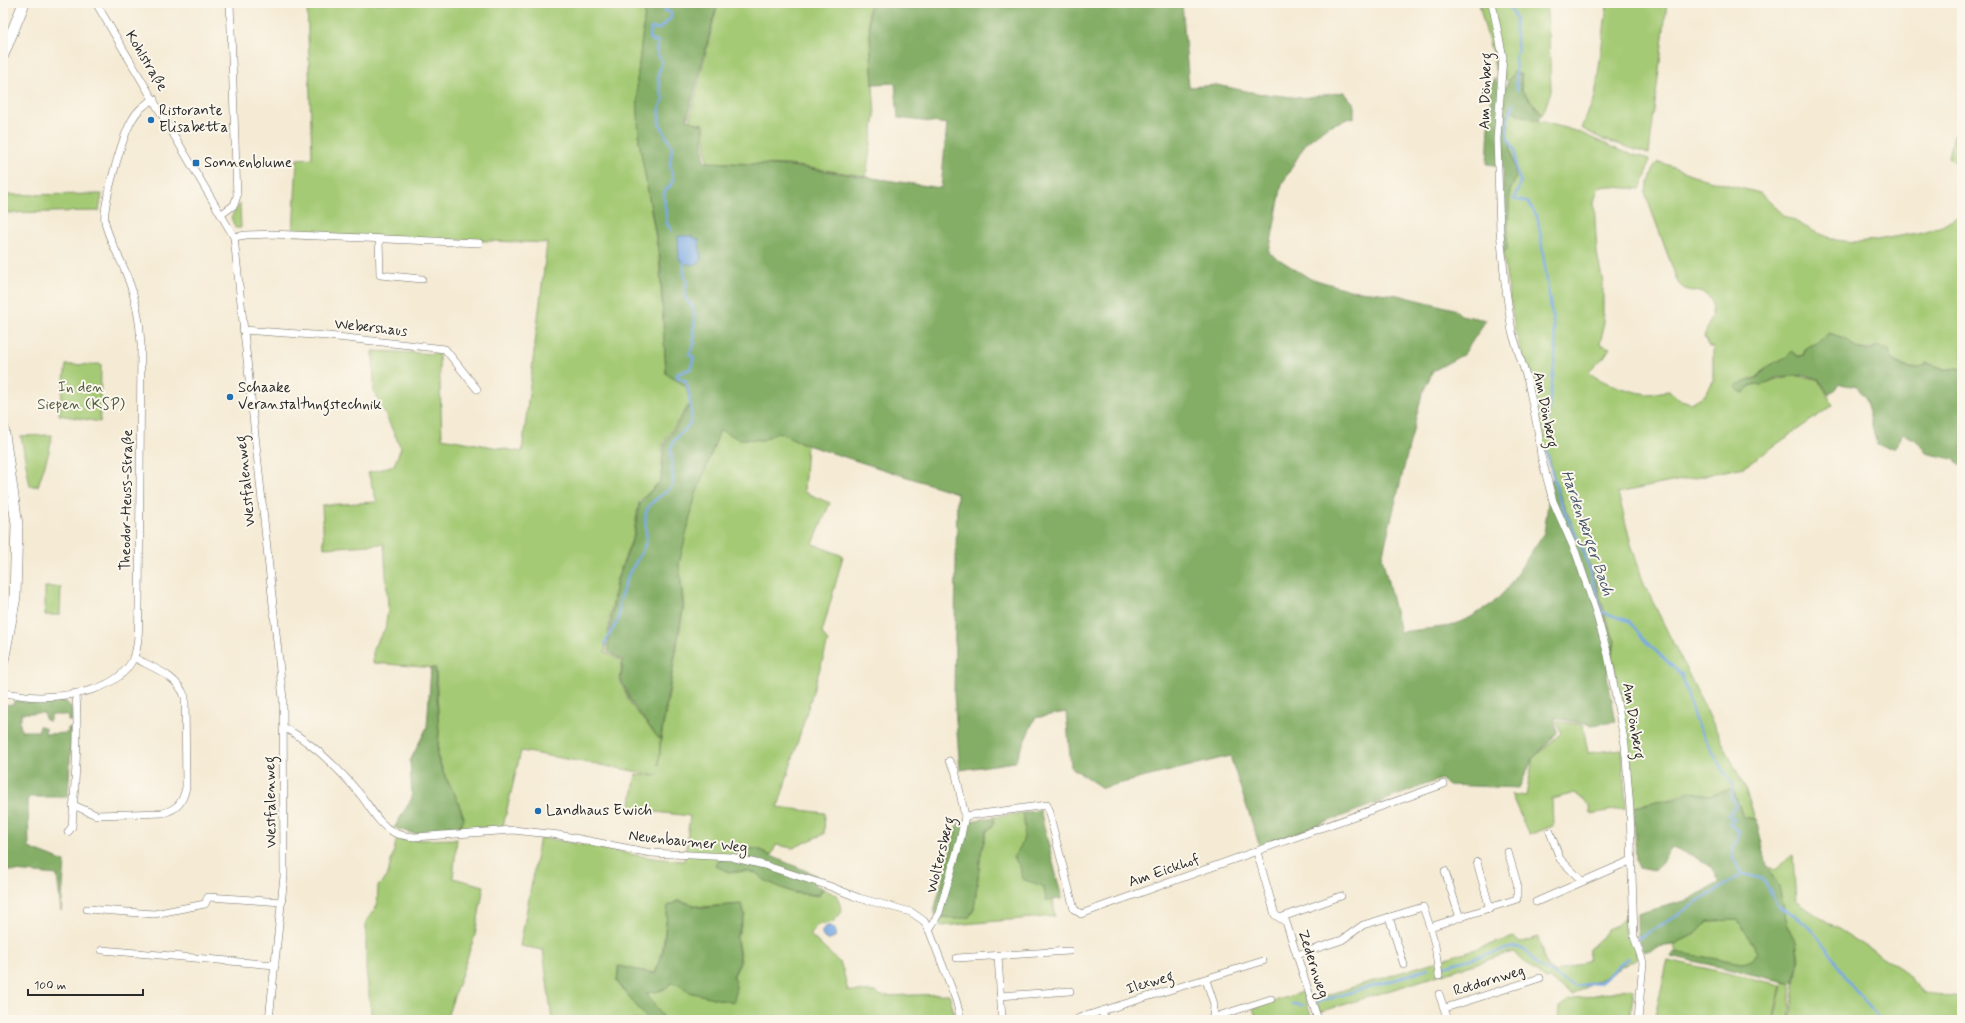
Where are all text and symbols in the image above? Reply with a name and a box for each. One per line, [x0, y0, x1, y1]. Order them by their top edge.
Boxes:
street label: Kohlstraße [120, 27, 172, 95]
street label: Am Dönberg [1475, 52, 1498, 130]
place label: Ristorante Elisabetta [159, 101, 228, 138]
marker: Ristorante Elisabetta [146, 115, 156, 125]
place label: Sonnenblume [204, 153, 292, 173]
marker: Sonnenblume [191, 158, 201, 168]
street label: Webershaus [333, 314, 409, 342]
street label: Am Dönberg [1527, 370, 1562, 450]
park label: In den Siepen (KSP) [37, 378, 126, 415]
place label: Schaake Veranstaltungstechnik [238, 378, 382, 416]
marker: Schaake Veranstaltungstechnik [225, 392, 235, 402]
street label: Theodor-Heuss-Straße [116, 429, 138, 571]
street label: Westfalenweg [231, 434, 262, 528]
water label: Hardenberger Bach [1554, 467, 1618, 600]
street label: Am Dönberg [1616, 681, 1649, 761]
street label: Westfalenweg [260, 756, 283, 848]
place label: Landhaus Ewich [546, 801, 652, 821]
marker: Landhaus Ewich [533, 806, 543, 816]
street label: Woltersberg [922, 815, 961, 896]
street label: Neuenbaumer Weg [627, 826, 748, 859]
street label: Am Eickhof [1126, 849, 1202, 893]
street label: Zedernweg [1292, 927, 1334, 1001]
street label: Rotdornweg [1451, 961, 1527, 1001]
street label: Ilexweg [1124, 966, 1176, 1001]
scale bar [28, 971, 143, 997]
text: 100 m [34, 978, 66, 994]

